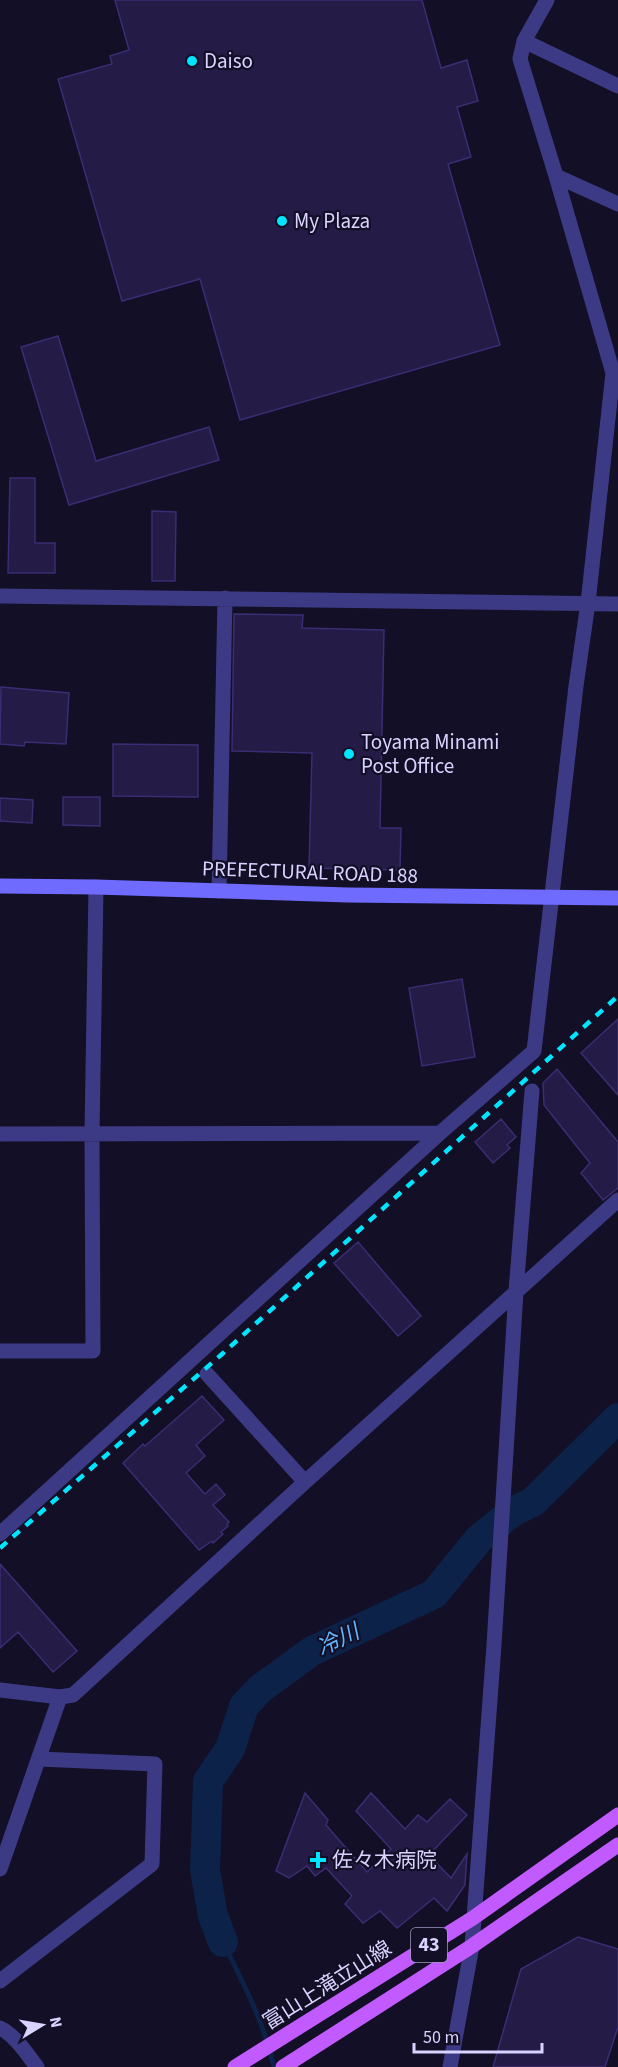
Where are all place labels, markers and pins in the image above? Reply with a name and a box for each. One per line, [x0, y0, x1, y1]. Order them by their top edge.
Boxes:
place label: Daiso [204, 46, 253, 76]
marker: Daiso [185, 54, 199, 68]
place label: My Plaza [294, 206, 370, 236]
marker: My Plaza [275, 214, 289, 228]
place label: Toyama Minami Post Office [361, 727, 499, 781]
marker: Toyama Minami Post Office [342, 747, 356, 761]
place label: 佐々木病院 [332, 1845, 437, 1875]
marker: 佐々木病院 [309, 1851, 327, 1869]

